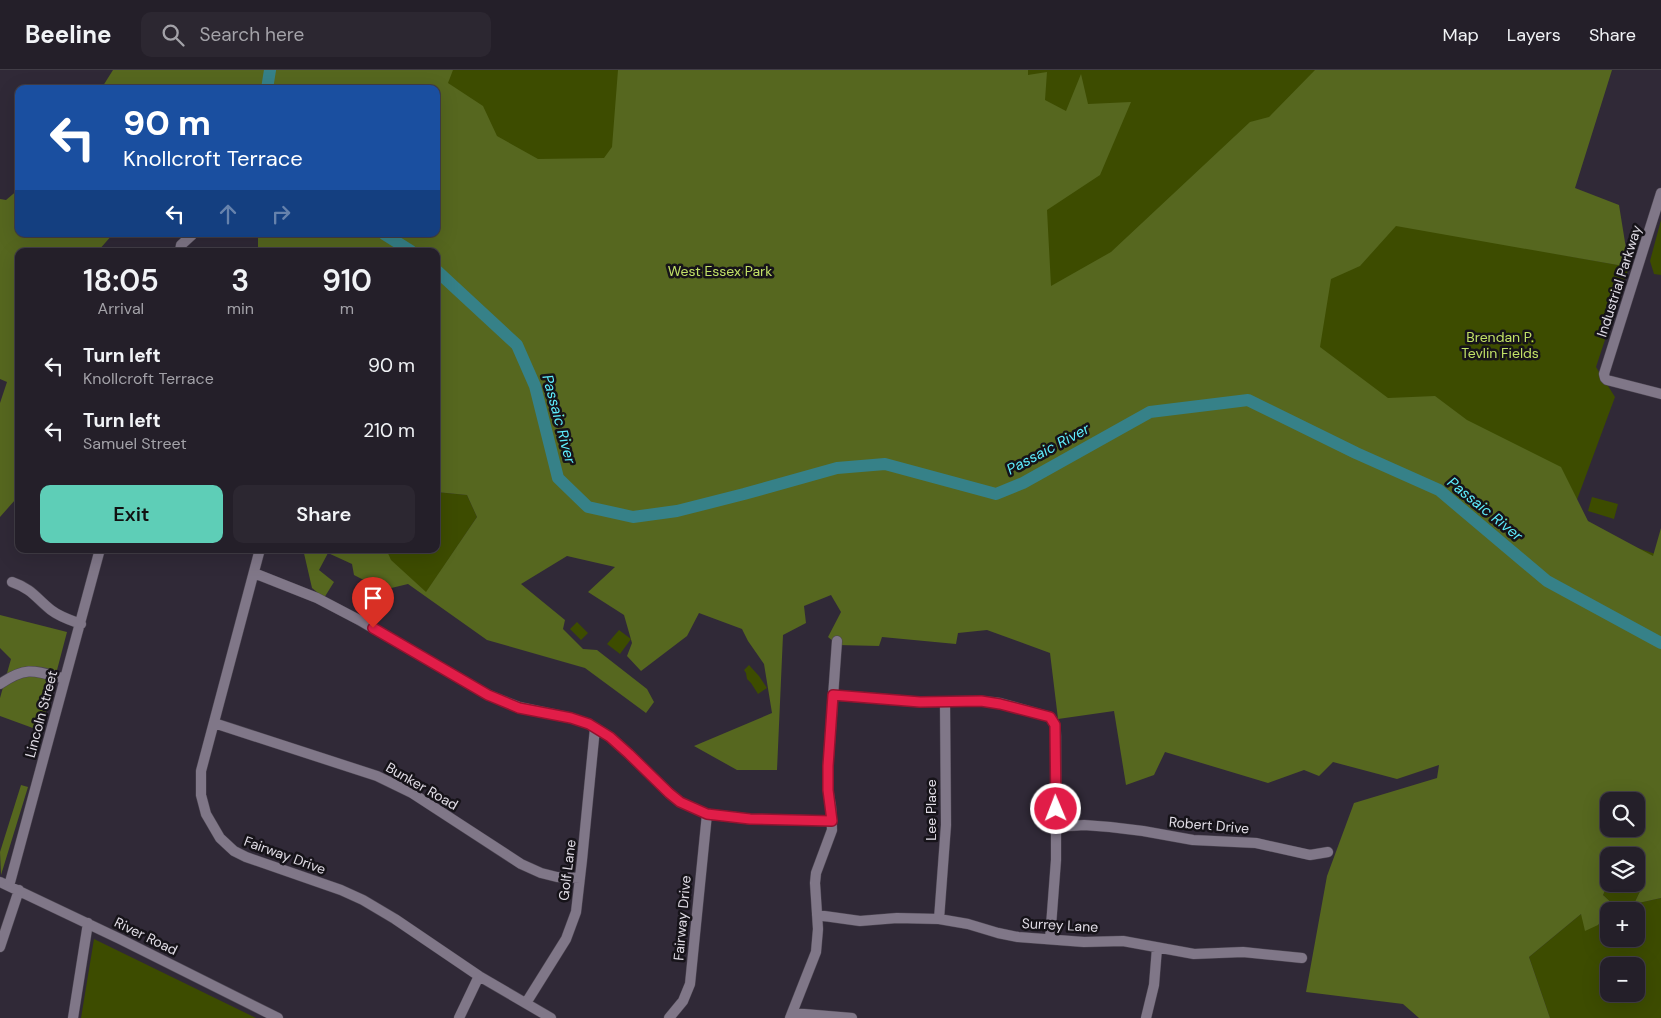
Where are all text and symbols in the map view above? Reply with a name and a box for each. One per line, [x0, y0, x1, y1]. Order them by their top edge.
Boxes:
search box [141, 12, 491, 57]
text: Beeline [25, 19, 111, 50]
icon: search [159, 21, 187, 49]
text: Search here [199, 22, 304, 47]
text: Map [1443, 23, 1479, 47]
text: Layers [1507, 23, 1561, 47]
text: Share [1589, 23, 1636, 47]
text: 90 m [123, 100, 211, 146]
icon: left [40, 105, 105, 170]
text: Knollcroft Terrace [123, 144, 303, 173]
icon: left [161, 200, 189, 228]
icon: ahead [214, 200, 242, 228]
icon: right [267, 200, 295, 228]
street label: Industrial Parkway [1592, 223, 1646, 339]
text: 18:05 [83, 261, 159, 300]
text: 3 [231, 261, 249, 300]
text: 910 [322, 261, 372, 300]
park label: West Essex Park [668, 262, 772, 280]
text: Arrival [98, 298, 144, 319]
text: min [227, 298, 254, 319]
text: m [340, 298, 354, 319]
park label: Brendan P. Tevlin Fields [1461, 328, 1539, 362]
text: Turn left [83, 343, 161, 368]
icon: left [40, 352, 68, 380]
text: 90 m [368, 353, 415, 378]
text: Knollcroft Terrace [83, 368, 214, 389]
water label: Passaic River [538, 372, 581, 466]
text: Turn left [83, 408, 161, 433]
icon: left [40, 417, 68, 445]
text: 210 m [363, 418, 415, 443]
water label: Passaic River [1003, 419, 1093, 479]
text: Samuel Street [83, 433, 187, 454]
water label: Passaic River [1443, 472, 1527, 546]
button: Exit [40, 485, 223, 543]
button: Share [233, 485, 415, 543]
pin [352, 577, 394, 628]
icon: arrive [359, 584, 387, 612]
street label: Lincoln Street [21, 668, 61, 760]
street label: Bunker Road [383, 758, 461, 814]
street label: Lee Place [922, 779, 940, 841]
position arrow [1029, 782, 1081, 834]
map controls [1600, 792, 1645, 1002]
button: search [1600, 792, 1645, 837]
street label: Robert Drive [1168, 813, 1250, 837]
street label: Fairway Drive [242, 832, 328, 878]
street label: Golf Lane [554, 838, 580, 902]
button: layers [1600, 847, 1645, 892]
street label: Fairway Drive [669, 875, 695, 961]
button: + [1600, 902, 1645, 947]
street label: River Road [111, 913, 181, 959]
street label: Surrey Lane [1021, 914, 1099, 936]
button: − [1600, 957, 1645, 1002]

